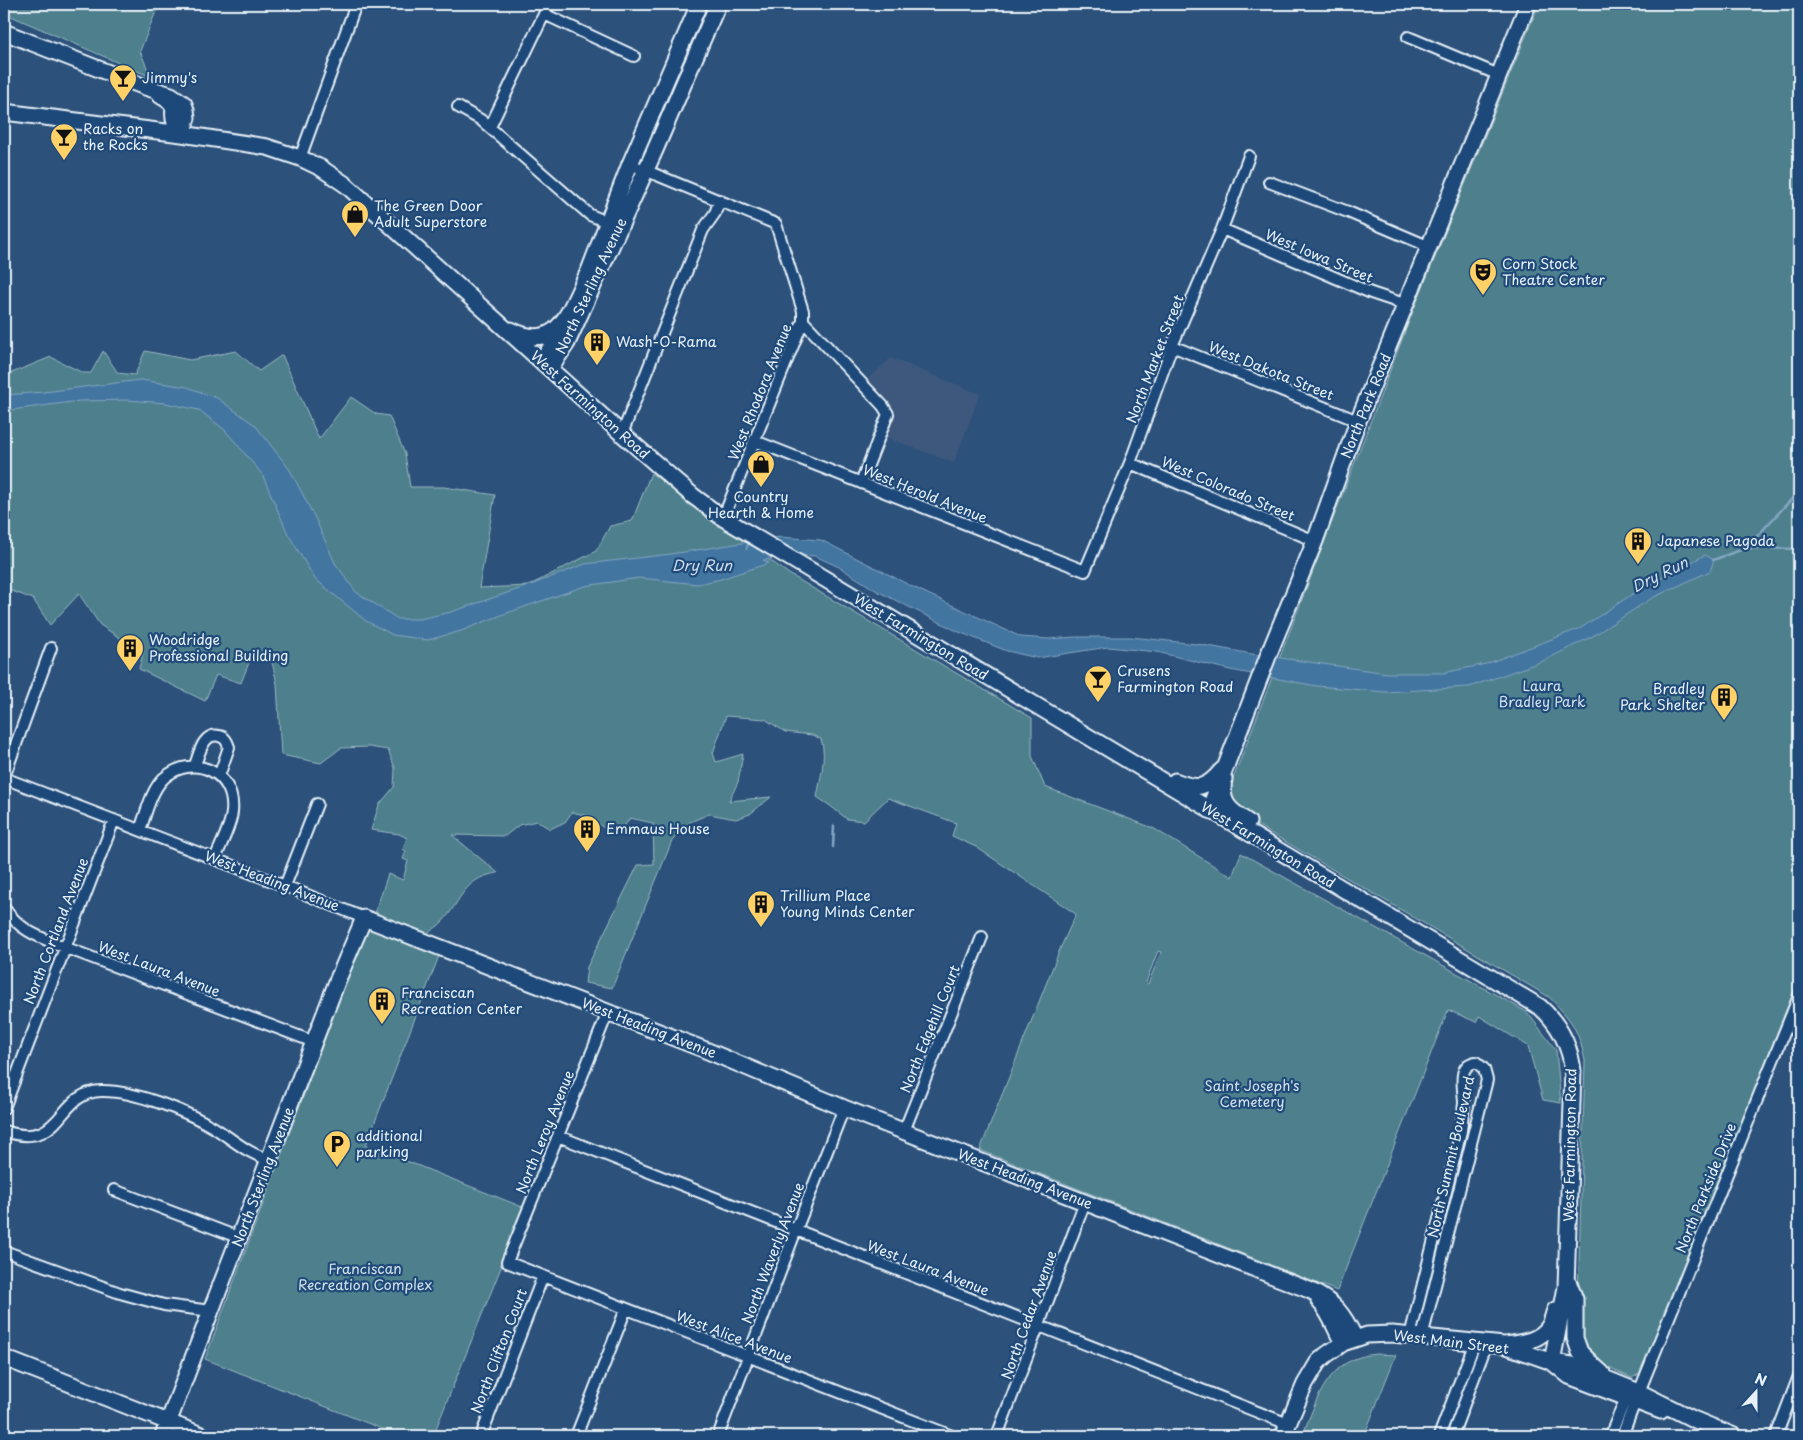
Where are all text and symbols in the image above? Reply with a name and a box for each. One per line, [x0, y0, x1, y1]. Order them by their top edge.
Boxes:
bar icon: Jimmy's [108, 63, 138, 102]
place label: Jimmy's [142, 67, 197, 88]
place label: Racks on the Rocks [83, 118, 148, 155]
bar icon: Racks on the Rocks [49, 122, 79, 161]
place label: The Green Door Adult Superstore [374, 195, 487, 232]
shop icon: The Green Door Adult Superstore [340, 199, 370, 238]
street label: North Sterling Avenue [550, 214, 632, 357]
street label: West Iowa Street [1262, 223, 1377, 288]
place label: Corn Stock Theatre Center [1502, 253, 1605, 290]
theatre icon: Corn Stock Theatre Center [1468, 257, 1498, 296]
street label: North Market Street [1120, 291, 1189, 426]
street label: West Rhodora Avenue [722, 320, 797, 463]
building icon: Wash-O-Rama [582, 327, 612, 366]
place label: Wash-O-Rama [616, 331, 717, 352]
street label: West Dakota Street [1205, 336, 1337, 405]
street label: West Farmington Road [526, 345, 654, 464]
street label: North Park Road [1335, 350, 1396, 461]
shop icon: Country Hearth & Home [746, 449, 776, 488]
street label: West Colorado Street [1158, 451, 1298, 526]
street label: West Herold Avenue [860, 459, 991, 528]
place label: Country Hearth & Home [708, 486, 814, 523]
building icon: Japanese Pagoda [1623, 526, 1653, 565]
place label: Japanese Pagoda [1657, 530, 1774, 551]
water label: Dry Run [1627, 550, 1692, 597]
water label: Dry Run [672, 553, 733, 576]
street label: West Farmington Road [850, 588, 992, 685]
place label: Woodridge Professional Building [149, 629, 288, 666]
building icon: Woodridge Professional Building [115, 633, 145, 672]
place label: Crusens Farmington Road [1117, 660, 1233, 697]
bar icon: Crusens Farmington Road [1083, 664, 1113, 703]
park label: Laura Bradley Park [1499, 675, 1586, 712]
place label: Bradley Park Shelter [1620, 678, 1705, 715]
building icon: Bradley Park Shelter [1709, 682, 1739, 721]
street label: West Farmington Road [1197, 796, 1339, 893]
building icon: Emmaus House [572, 814, 602, 853]
place label: Emmaus House [606, 818, 710, 839]
street label: West Heading Avenue [202, 845, 343, 916]
street label: North Cortland Avenue [18, 854, 93, 1007]
place label: Trillium Place Young Minds Center [780, 885, 915, 922]
building icon: Trillium Place Young Minds Center [746, 889, 776, 928]
street label: West Laura Avenue [95, 936, 224, 1002]
street label: North Edgehill Court [894, 962, 965, 1096]
place label: Franciscan Recreation Center [401, 982, 523, 1019]
building icon: Franciscan Recreation Center [367, 986, 397, 1025]
street label: West Heading Avenue [579, 992, 720, 1063]
street label: North Leroy Avenue [510, 1067, 579, 1197]
street label: West Farmington Road [1558, 1068, 1581, 1222]
street label: North Summit Boulevard [1422, 1073, 1479, 1240]
park label: Saint Joseph's Cemetery [1205, 1075, 1300, 1112]
street label: North Sterling Avenue [226, 1104, 299, 1250]
street label: North Parkside Drive [1670, 1120, 1741, 1256]
place label: additional parking [356, 1125, 423, 1162]
parking icon: additional parking [322, 1129, 352, 1168]
street label: West Heading Avenue [955, 1143, 1096, 1214]
street label: North Waverly Avenue [736, 1179, 809, 1327]
street label: West Laura Avenue [864, 1235, 993, 1301]
street label: North Cedar Avenue [995, 1247, 1062, 1382]
park label: Franciscan Recreation Complex [298, 1258, 432, 1295]
street label: North Clifton Court [465, 1285, 532, 1416]
street label: West Alice Avenue [673, 1305, 795, 1368]
street label: West Main Street [1392, 1324, 1510, 1359]
north arrow [1730, 1368, 1780, 1418]
text: N [1752, 1368, 1770, 1391]

